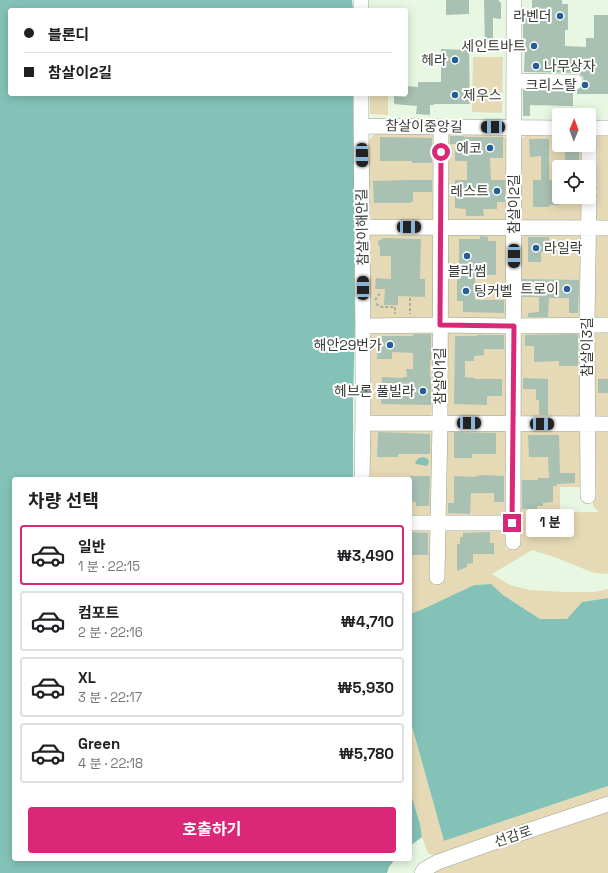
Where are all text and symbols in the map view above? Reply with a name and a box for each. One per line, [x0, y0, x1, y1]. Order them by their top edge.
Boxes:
place label: 라벤더 [513, 7, 552, 25]
marker: 라벤더 [555, 11, 565, 21]
text: 블론디 [48, 25, 89, 44]
place label: 세인트바트 [462, 37, 526, 55]
marker: 세인트바트 [529, 41, 539, 51]
place label: 헤라 [421, 51, 447, 69]
marker: 헤라 [450, 55, 460, 65]
place label: 나무상자 [544, 57, 596, 75]
marker: 나무상자 [531, 61, 541, 71]
text: 참살이2길 [48, 63, 112, 82]
place label: 크리스탈 [525, 76, 577, 94]
marker: 크리스탈 [580, 80, 590, 90]
place label: 제우스 [463, 86, 502, 104]
marker: 제우스 [450, 90, 460, 100]
north arrow [552, 108, 596, 152]
map controls [552, 108, 596, 204]
street label: 참살이중앙길 [385, 116, 463, 136]
car [481, 121, 505, 133]
place label: 에코 [456, 139, 482, 157]
car [356, 143, 368, 167]
route start [432, 143, 450, 161]
marker: 에코 [485, 143, 495, 153]
button: locate [552, 160, 596, 204]
street label: 참살이2길 [505, 174, 523, 234]
place label: 레스트 [450, 182, 489, 200]
marker: 레스트 [492, 186, 502, 196]
street label: 참살이해안길 [352, 188, 372, 266]
car [397, 221, 421, 233]
place label: 라일락 [544, 239, 583, 257]
marker: 라일락 [531, 243, 541, 253]
car [508, 244, 520, 268]
marker: 블라썸 [462, 251, 472, 261]
place label: 블라썸 [448, 262, 486, 280]
car [357, 276, 369, 300]
place label: 트로이 [520, 280, 559, 298]
place label: 팅커벨 [474, 282, 513, 300]
marker: 트로이 [562, 284, 572, 294]
marker: 팅커벨 [461, 286, 471, 296]
street label: 참살이3길 [578, 317, 596, 377]
place label: 해안29번가 [314, 336, 382, 354]
marker: 해안29번가 [385, 340, 395, 350]
street label: 참살이1길 [431, 347, 449, 405]
place label: 헤브론 풀빌라 [334, 382, 415, 400]
marker: 헤브론 풀빌라 [418, 386, 428, 396]
car [457, 417, 481, 429]
car [530, 418, 554, 430]
text: 차량 선택 [28, 489, 99, 512]
callout: 1 분 [526, 509, 574, 537]
route end [503, 514, 521, 532]
text: 1 분 [539, 514, 561, 531]
icon: car [30, 537, 66, 573]
text: 일반 [78, 537, 106, 556]
text: ₩3,490 [337, 546, 394, 565]
text: 1 분 · 22:15 [78, 558, 140, 575]
icon: car [30, 603, 66, 639]
text: 컴포트 [78, 603, 119, 622]
text: ₩4,710 [341, 612, 394, 631]
text: 2 분 · 22:16 [78, 624, 143, 641]
text: XL [78, 668, 96, 687]
icon: car [30, 669, 66, 705]
text: ₩5,930 [337, 678, 394, 697]
text: 3 분 · 22:17 [78, 689, 142, 706]
text: Green [78, 734, 120, 753]
icon: car [30, 735, 66, 771]
text: ₩5,780 [339, 744, 394, 763]
text: 4 분 · 22:18 [78, 755, 143, 772]
button: 호출하기 [28, 807, 396, 853]
street label: 선감로 [492, 821, 534, 851]

